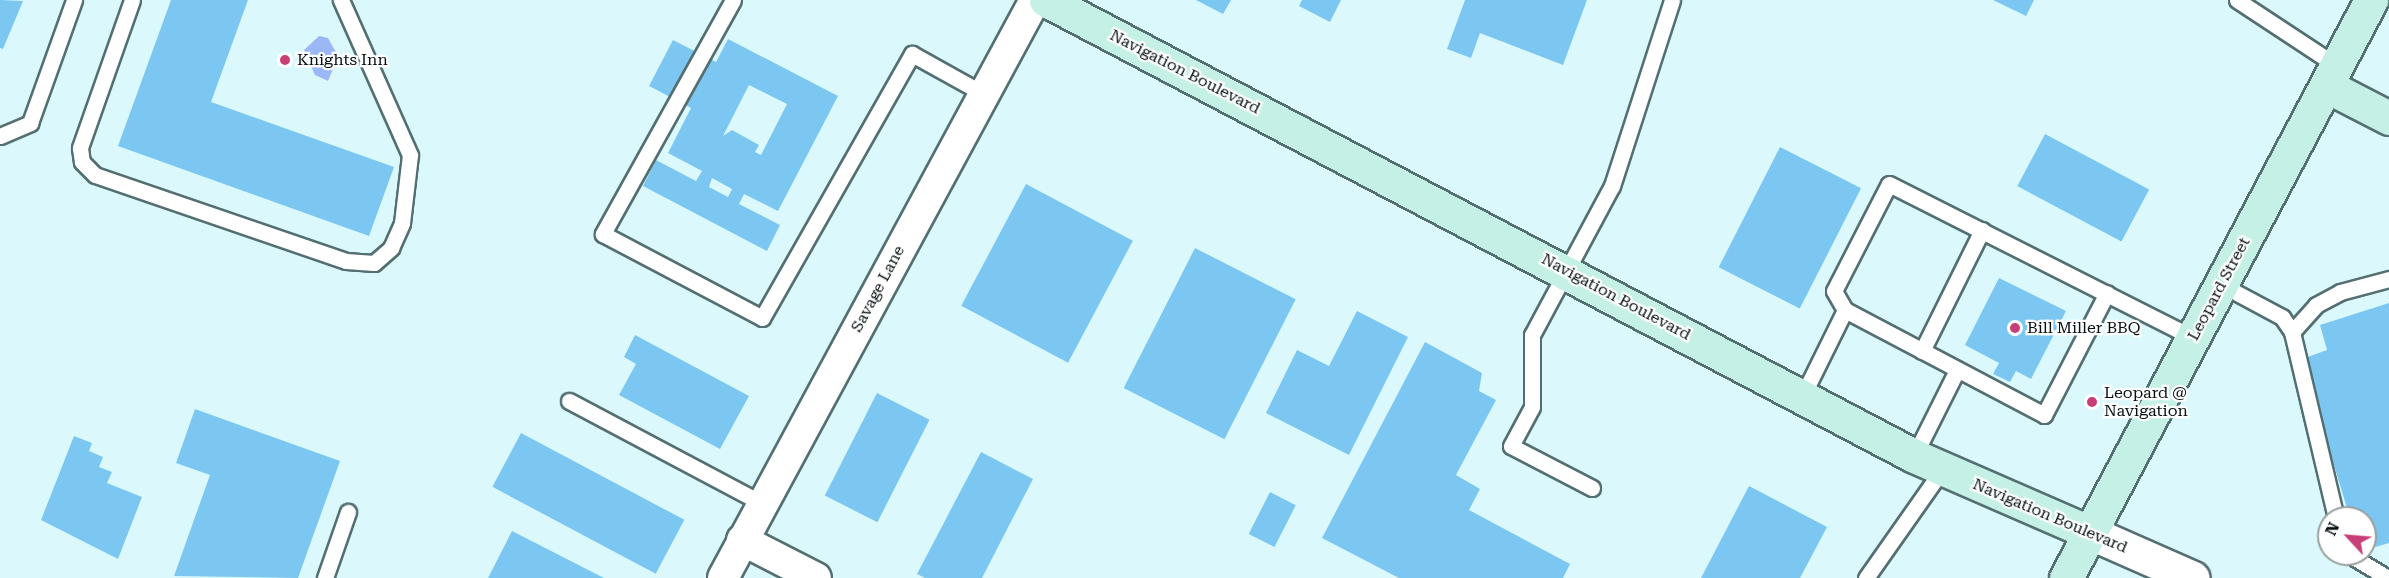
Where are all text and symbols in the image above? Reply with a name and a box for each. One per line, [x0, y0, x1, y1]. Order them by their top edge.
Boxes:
street label: Navigation Boulevard [1107, 26, 1263, 118]
place label: Knights Inn [297, 50, 388, 70]
marker: Knights Inn [278, 53, 292, 67]
street label: Leopard Street [2184, 234, 2254, 344]
street label: Savage Lane [847, 242, 909, 336]
street label: Navigation Boulevard [1538, 249, 1694, 345]
place label: Bill Miller BBQ [2027, 318, 2141, 338]
marker: Bill Miller BBQ [2008, 321, 2022, 335]
place label: Leopard @ Navigation [2104, 383, 2188, 421]
marker: Leopard @ Navigation [2085, 395, 2099, 409]
street label: Navigation Boulevard [1970, 475, 2130, 557]
north arrow [2317, 506, 2377, 566]
text: N [2321, 519, 2343, 538]

